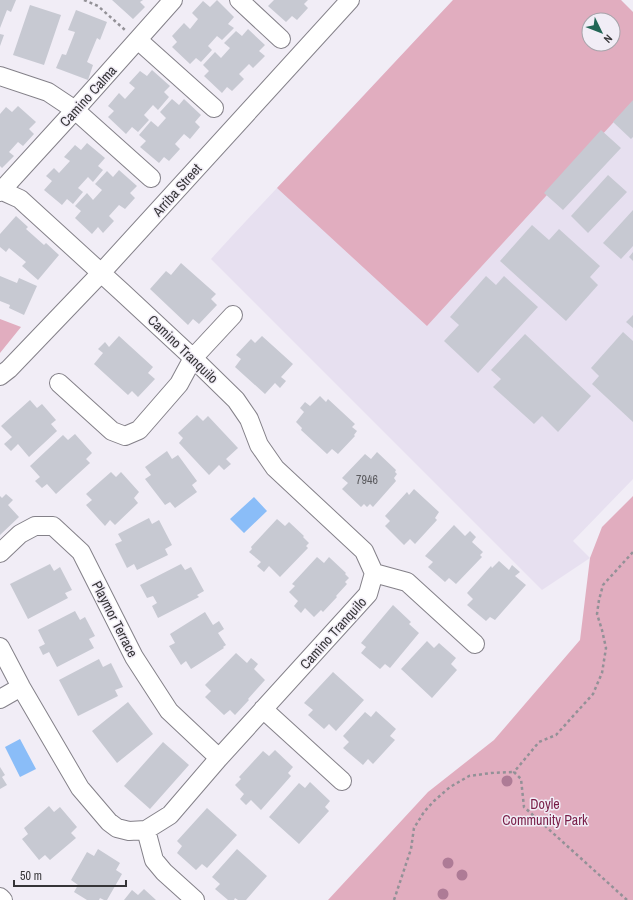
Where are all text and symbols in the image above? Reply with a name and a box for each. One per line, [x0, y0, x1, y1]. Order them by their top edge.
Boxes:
north arrow [581, 12, 621, 52]
text: N [601, 32, 616, 46]
street label: Camino Calma [56, 61, 121, 130]
street label: Arriba Street [148, 160, 205, 221]
street label: Camino Tranquilo [144, 311, 222, 387]
house number: 7946 [356, 472, 378, 488]
street label: Playmor Terrace [88, 578, 142, 660]
street label: Camino Tranquilo [296, 593, 370, 673]
park label: Doyle Community Park [502, 795, 588, 829]
scale bar [14, 862, 126, 888]
text: 50 m [20, 868, 42, 884]

